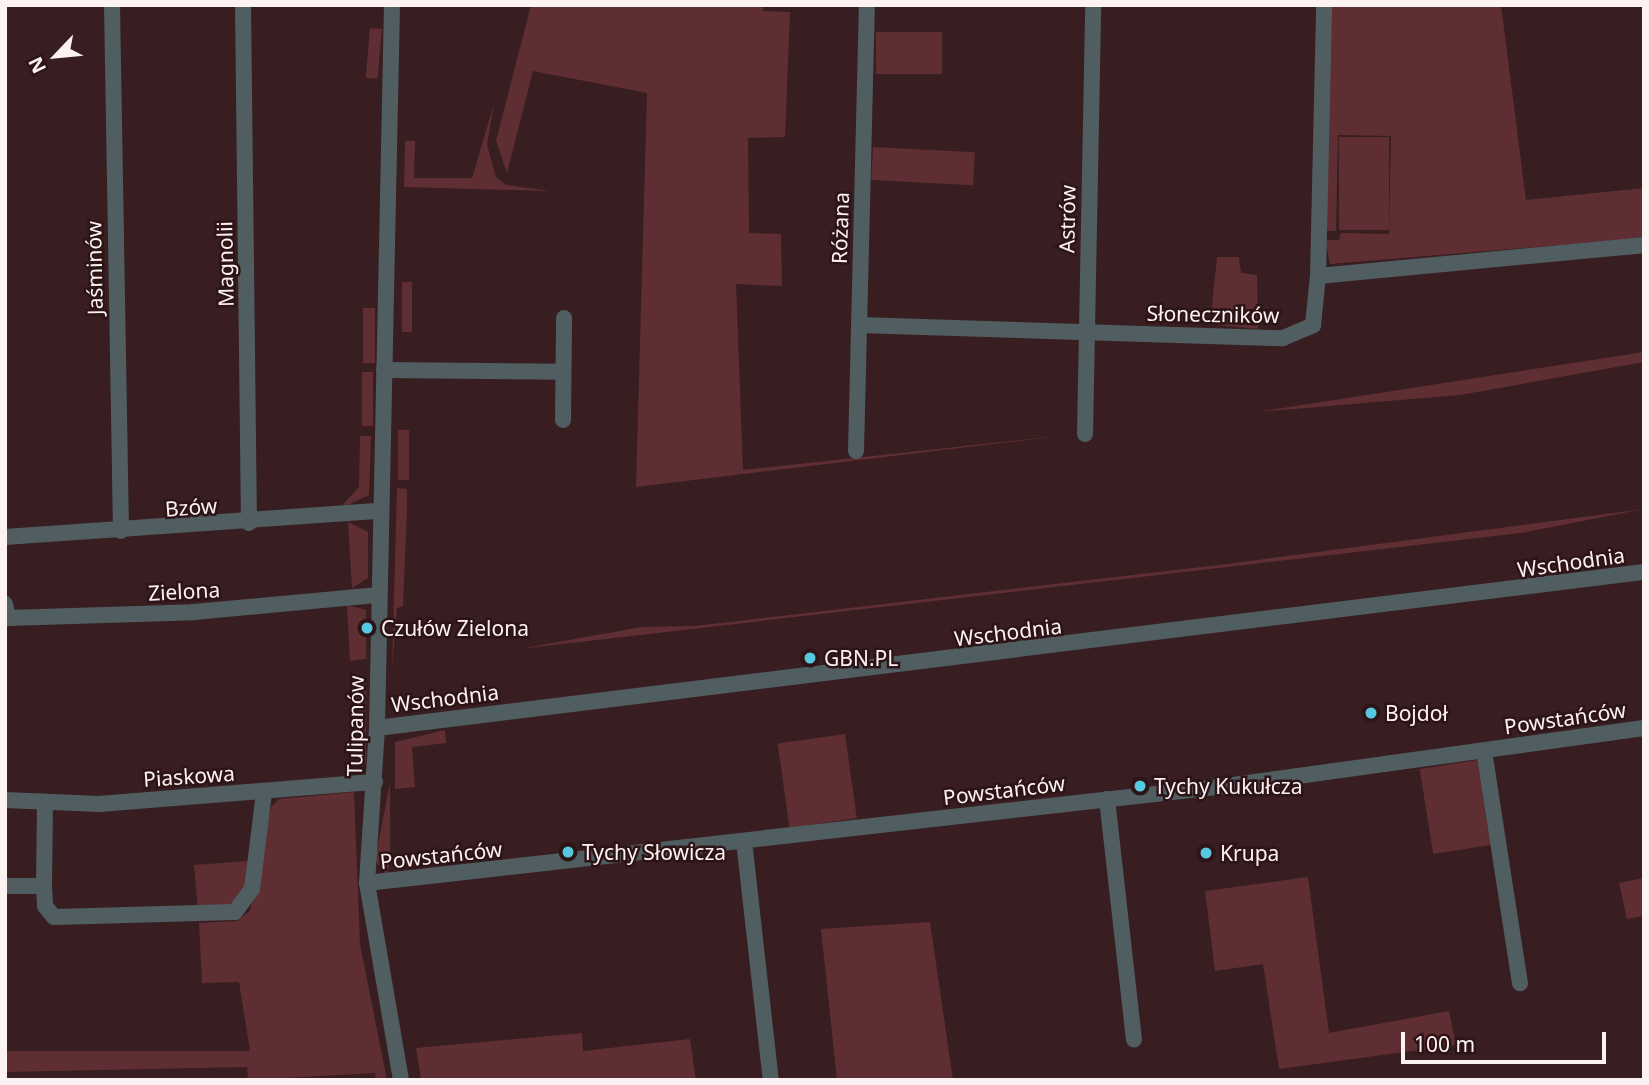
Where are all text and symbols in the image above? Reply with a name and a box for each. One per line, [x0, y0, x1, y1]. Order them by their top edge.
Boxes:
north arrow [21, 21, 91, 91]
text: N [22, 53, 52, 78]
street label: Astrów [1054, 185, 1080, 253]
street label: Różana [826, 192, 854, 264]
street label: Jaśminów [81, 221, 107, 315]
street label: Magnolii [212, 221, 238, 307]
street label: Słoneczników [1146, 300, 1280, 328]
street label: Bzów [164, 493, 218, 521]
street label: Wschodnia [1516, 542, 1626, 582]
street label: Zielona [147, 577, 221, 605]
street label: Wschodnia [953, 613, 1063, 651]
place label: Czułów Zielona [381, 615, 529, 641]
marker: Czułów Zielona [359, 620, 375, 636]
place label: GBN.PL [824, 645, 898, 671]
marker: GBN.PL [802, 650, 818, 666]
street label: Tulipanów [342, 675, 368, 777]
street label: Wschodnia [390, 679, 500, 717]
street label: Powstańców [1502, 697, 1628, 739]
place label: Bojdoł [1385, 700, 1448, 726]
marker: Bojdoł [1363, 705, 1379, 721]
street label: Piaskowa [142, 760, 236, 792]
street label: Powstańców [942, 770, 1066, 810]
place label: Tychy Kukułcza [1154, 773, 1303, 799]
marker: Tychy Kukułcza [1132, 778, 1148, 794]
street label: Powstańców [379, 836, 503, 874]
place label: Tychy Słowicza [582, 839, 726, 865]
place label: Krupa [1220, 840, 1279, 866]
marker: Tychy Słowicza [560, 844, 576, 860]
marker: Krupa [1198, 845, 1214, 861]
scale bar [1404, 1018, 1609, 1062]
text: 100 m [1414, 1030, 1475, 1058]

